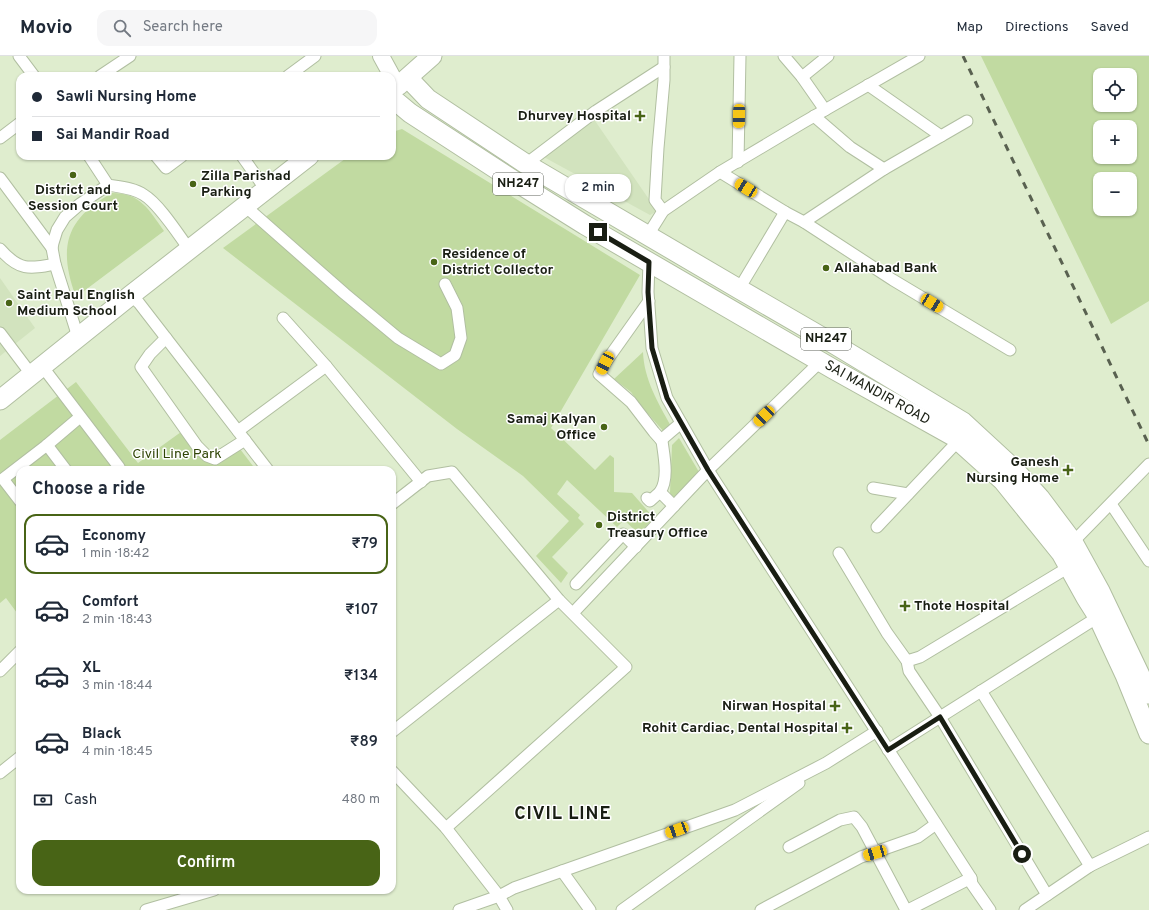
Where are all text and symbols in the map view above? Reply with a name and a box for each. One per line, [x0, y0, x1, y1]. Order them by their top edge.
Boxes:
search box [97, 10, 377, 46]
text: Movio [20, 16, 73, 40]
icon: search [111, 17, 133, 39]
text: Search here [143, 18, 223, 37]
text: Map [957, 19, 983, 36]
text: Directions [1005, 19, 1069, 36]
text: Saved [1091, 19, 1129, 36]
map controls [1093, 68, 1137, 216]
button: locate [1093, 68, 1137, 112]
text: Sawli Nursing Home [56, 88, 197, 107]
car [733, 104, 745, 128]
place label: Dhurvey Hospital [518, 108, 631, 125]
marker: Dhurvey Hospital [634, 110, 646, 122]
button: + [1093, 120, 1137, 164]
text: Sai Mandir Road [56, 126, 170, 145]
place label: Zilla Parishad Parking [201, 168, 291, 201]
marker: District and Session Court [68, 170, 78, 180]
button: − [1093, 172, 1137, 216]
road number: NH247 [493, 173, 543, 195]
callout: 2 min [565, 174, 631, 202]
car [733, 177, 759, 199]
marker: Zilla Parishad Parking [188, 179, 198, 189]
text: 2 min [581, 180, 615, 196]
place label: District and Session Court [28, 182, 118, 215]
route end [589, 223, 607, 241]
place label: Residence of District Collector [442, 246, 553, 279]
marker: Residence of District Collector [429, 257, 439, 267]
place label: Allahabad Bank [834, 260, 938, 277]
marker: Allahabad Bank [821, 263, 831, 273]
place label: Saint Paul English Medium School [17, 287, 135, 320]
car [919, 292, 945, 314]
marker: Saint Paul English Medium School [4, 298, 14, 308]
road number: NH247 [801, 328, 851, 350]
car [594, 350, 616, 376]
street label: SAI MANDIR ROAD [821, 357, 933, 429]
car [751, 403, 777, 429]
place label: Samaj Kalyan Office [507, 411, 596, 444]
marker: Samaj Kalyan Office [599, 422, 609, 432]
park label: Civil Line Park [132, 446, 222, 463]
place label: Ganesh Nursing Home [966, 454, 1059, 487]
marker: Ganesh Nursing Home [1062, 464, 1074, 476]
text: Choose a ride [32, 478, 145, 501]
place label: District Treasury Office [607, 509, 708, 542]
marker: District Treasury Office [594, 520, 604, 530]
icon: car [34, 526, 70, 562]
text: Economy [82, 527, 146, 546]
text: ₹79 [351, 535, 378, 554]
text: 1 min · 18:42 [82, 546, 149, 562]
icon: car [34, 592, 70, 628]
text: Comfort [82, 593, 139, 612]
place label: Thote Hospital [914, 598, 1009, 615]
marker: Thote Hospital [899, 600, 911, 612]
text: ₹107 [345, 601, 378, 620]
text: 2 min · 18:43 [82, 612, 152, 628]
icon: car [34, 658, 70, 694]
text: XL [82, 659, 100, 678]
text: ₹134 [344, 667, 378, 686]
text: 3 min · 18:44 [82, 678, 153, 694]
place label: Nirwan Hospital [722, 698, 826, 715]
marker: Nirwan Hospital [829, 700, 841, 712]
place label: Rohit Cardiac, Dental Hospital [642, 720, 838, 737]
marker: Rohit Cardiac, Dental Hospital [841, 722, 853, 734]
icon: car [34, 724, 70, 760]
text: Black [82, 725, 122, 744]
text: ₹89 [350, 733, 378, 752]
text: 4 min · 18:45 [82, 744, 153, 760]
icon: cash [32, 789, 54, 811]
text: Cash [64, 791, 97, 810]
text: 480 m [342, 792, 380, 808]
district label: CIVIL LINE [514, 803, 612, 826]
car [664, 820, 690, 840]
button: Confirm [32, 840, 380, 886]
car [862, 844, 888, 862]
route start [1013, 845, 1031, 863]

